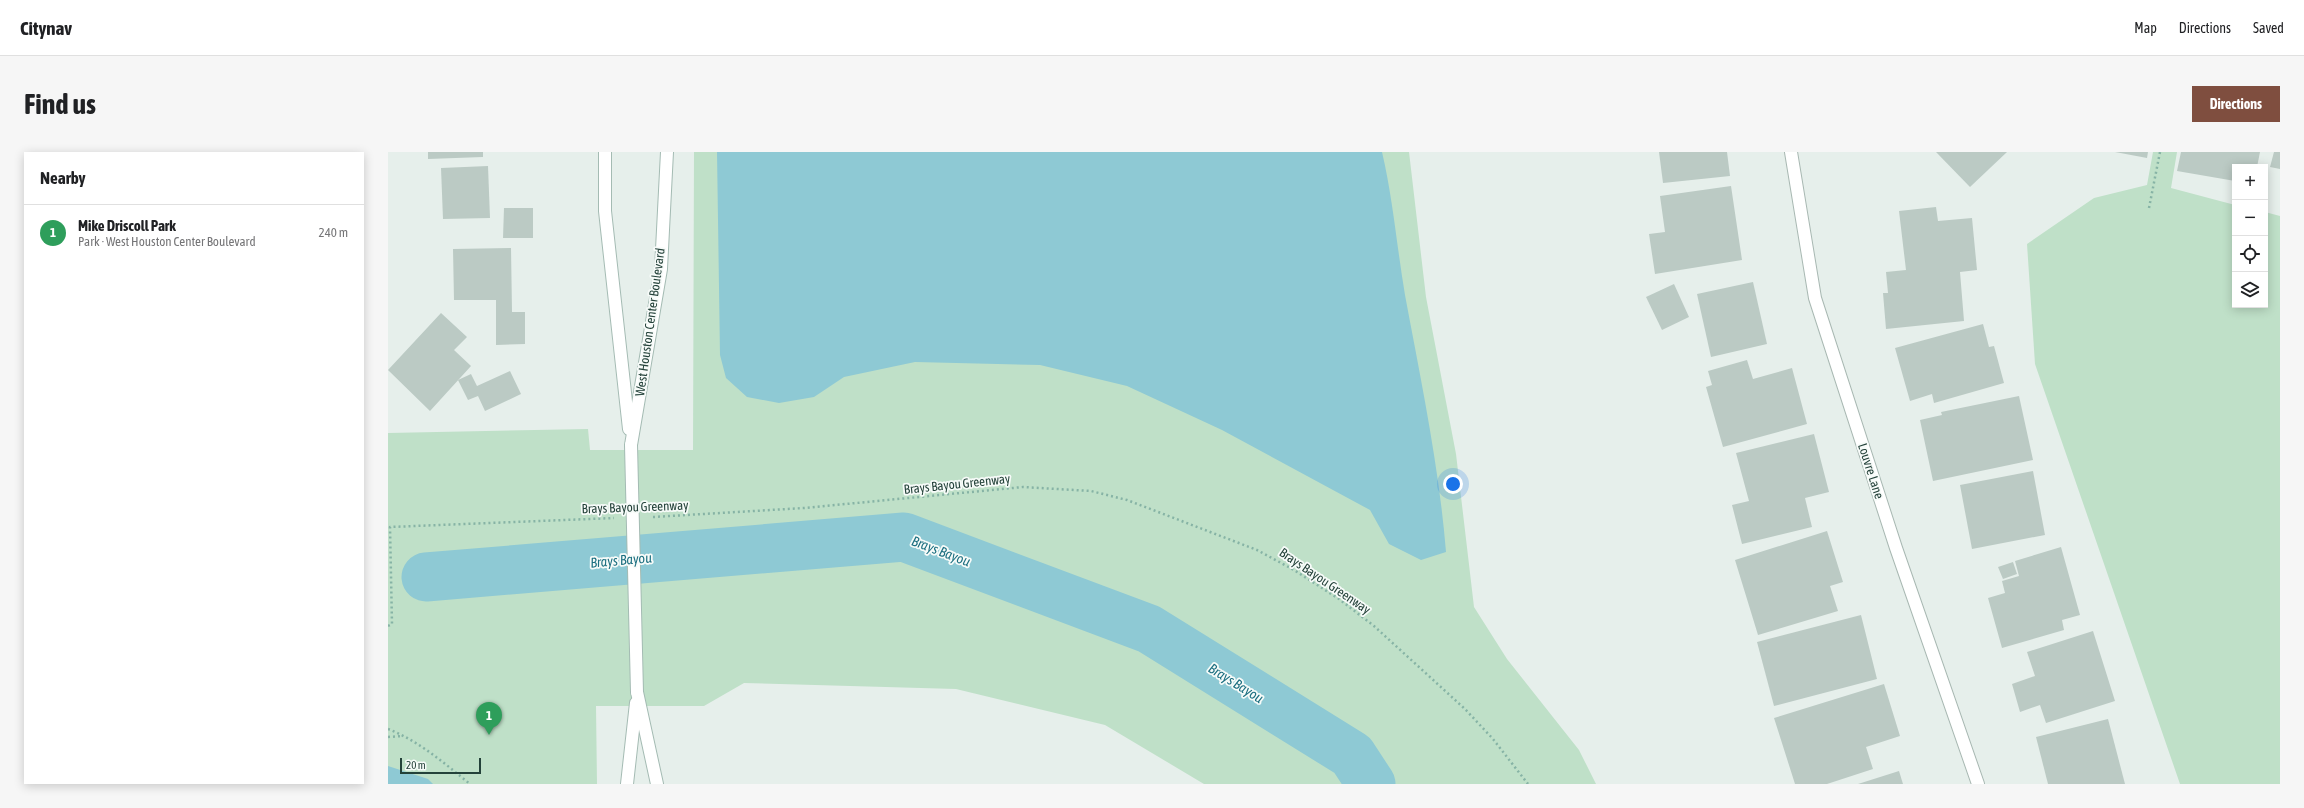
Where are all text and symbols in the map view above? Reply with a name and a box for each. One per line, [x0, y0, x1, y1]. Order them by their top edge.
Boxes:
text: Citynav [20, 17, 72, 39]
text: Map [2134, 20, 2157, 36]
text: Directions [2179, 20, 2231, 36]
text: Saved [2253, 20, 2284, 36]
button: Directions [2192, 86, 2280, 122]
text: Find us [24, 88, 96, 120]
map controls [2232, 164, 2268, 308]
button: + [2232, 164, 2268, 200]
text: Nearby [40, 168, 86, 188]
button: − [2232, 200, 2268, 236]
text: Mike Driscoll Park [78, 217, 176, 234]
text: 1 [50, 225, 56, 240]
text: 240 m [319, 225, 348, 240]
text: Park · West Houston Center Boulevard [78, 234, 256, 249]
button: locate [2232, 236, 2268, 272]
street label: West Houston Center Boulevard [632, 247, 668, 397]
button: layers [2232, 272, 2268, 308]
street label: Louvre Lane [1855, 441, 1887, 501]
street label: Brays Bayou Greenway [903, 471, 1012, 497]
your location [1443, 474, 1463, 494]
street label: Brays Bayou Greenway [581, 498, 689, 516]
water label: Brays Bayou [909, 532, 973, 570]
street label: Brays Bayou Greenway [1276, 545, 1374, 617]
water label: Brays Bayou [590, 549, 653, 571]
water label: Brays Bayou [1206, 660, 1267, 706]
pin: 1 [476, 702, 502, 735]
scale bar [400, 756, 481, 775]
text: 20 m [406, 759, 426, 771]

